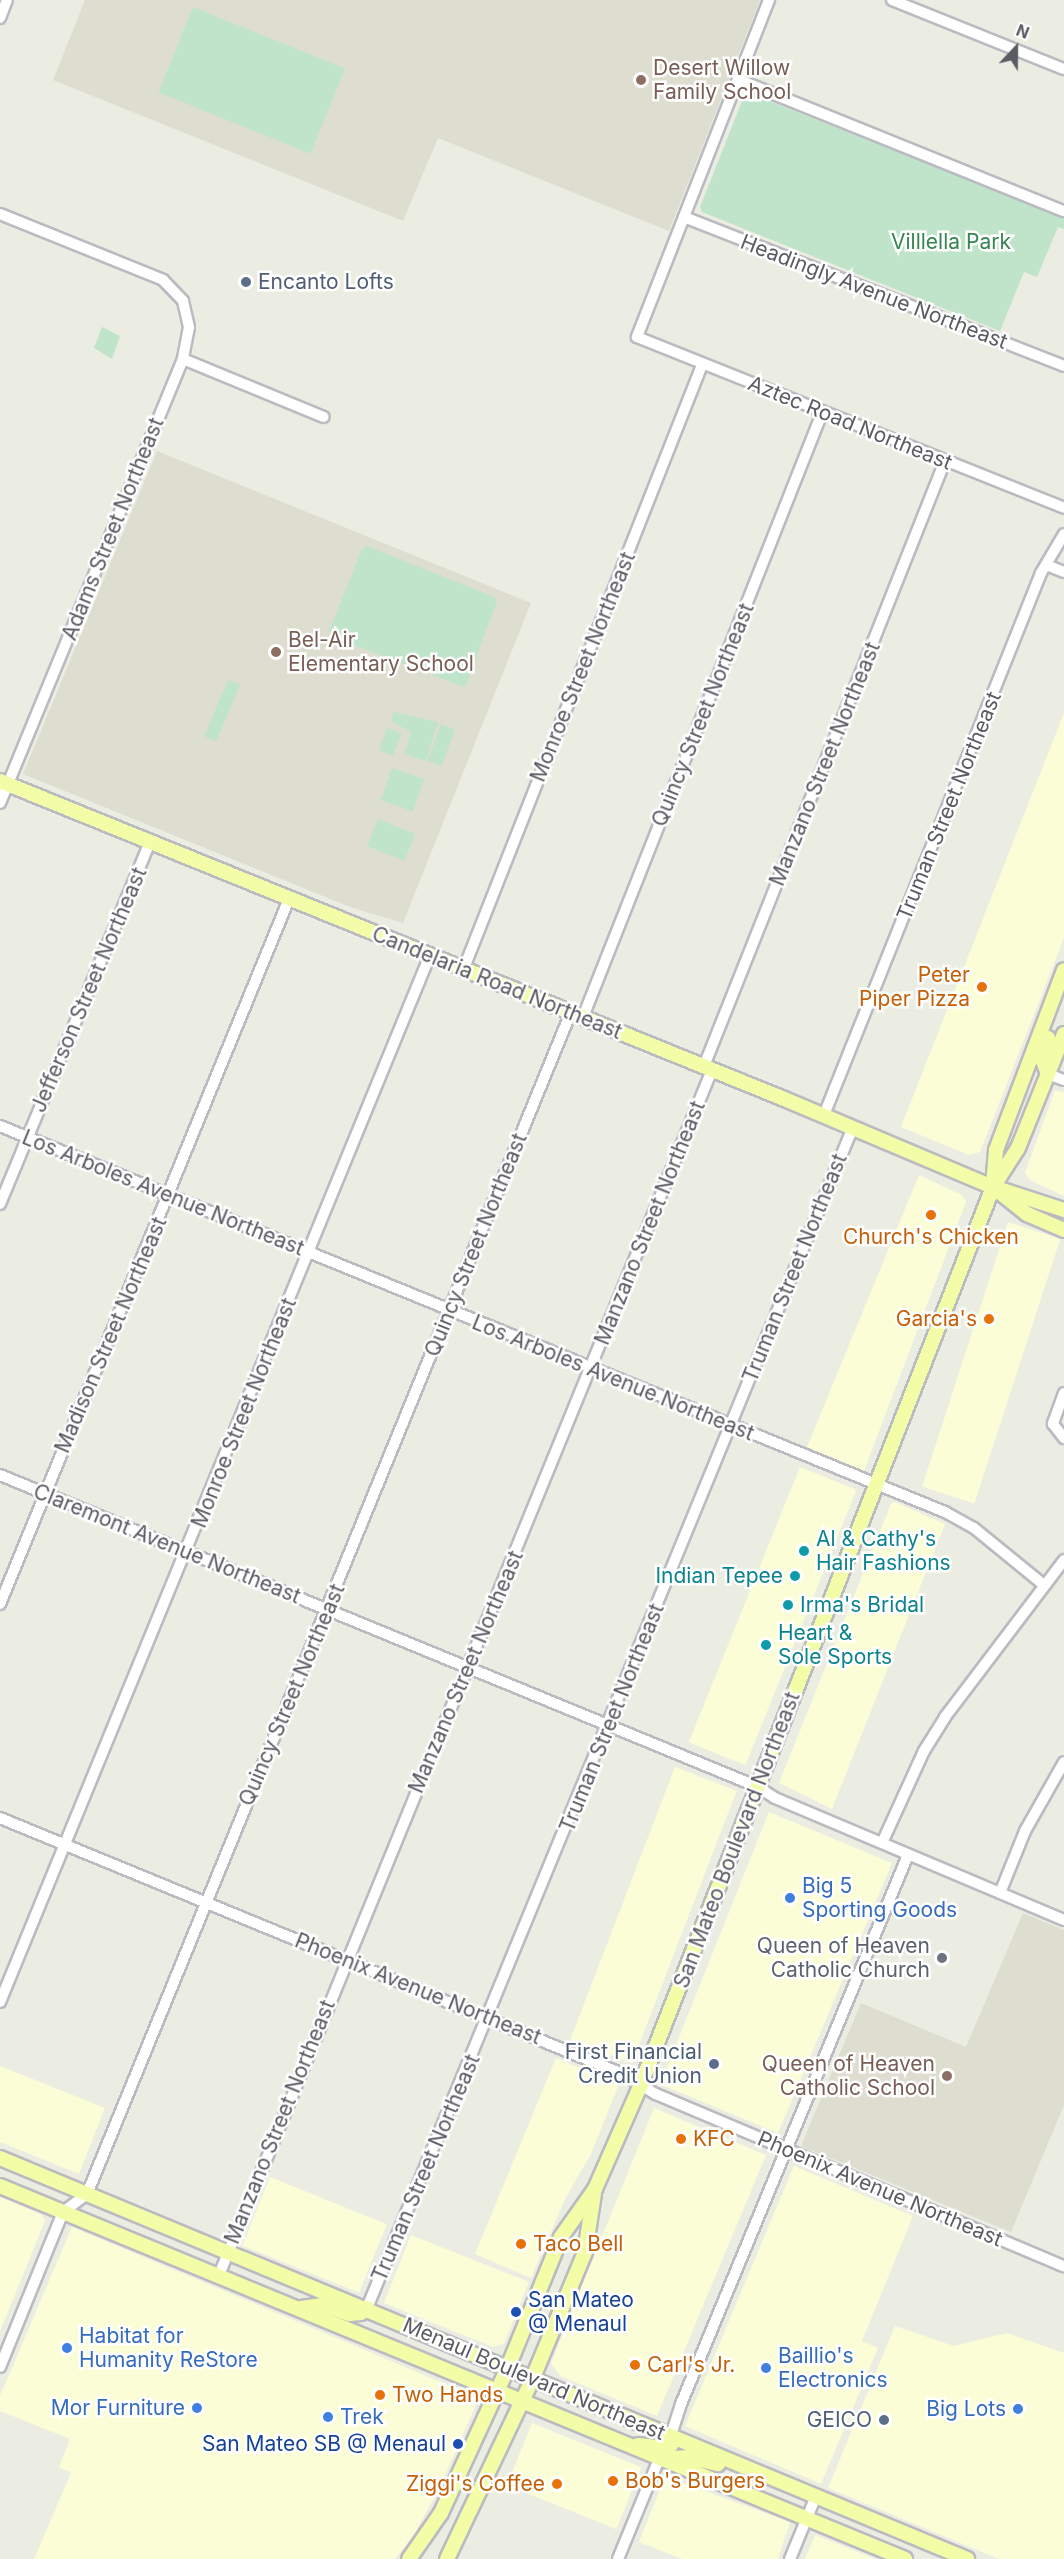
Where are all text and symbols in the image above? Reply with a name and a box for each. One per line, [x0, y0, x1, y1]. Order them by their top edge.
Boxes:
north arrow [986, 18, 1046, 78]
text: N [1013, 20, 1032, 43]
place label: Desert Willow Family School [653, 55, 791, 105]
marker: Desert Willow Family School [634, 73, 648, 87]
street label: Headingly Avenue Northeast [737, 229, 1011, 355]
park label: Villlella Park [891, 229, 1011, 255]
place label: Encanto Lofts [258, 269, 394, 295]
marker: Encanto Lofts [239, 275, 253, 289]
street label: Aztec Road Northeast [744, 371, 956, 475]
street label: Adams Street Northeast [57, 414, 169, 644]
street label: Monroe Street Northeast [525, 548, 641, 786]
street label: Quincy Street Northeast [647, 600, 759, 830]
place label: Bel-Air Elementary School [288, 627, 474, 677]
street label: Manzano Street Northeast [764, 638, 886, 890]
marker: Bel-Air Elementary School [269, 645, 283, 659]
street label: Truman Street Northeast [892, 688, 1006, 924]
street label: Jefferson Street Northeast [26, 864, 152, 1116]
street label: Candelaria Road Northeast [368, 921, 626, 1045]
place label: Peter Piper Pizza [859, 962, 970, 1012]
marker: Peter Piper Pizza [975, 980, 989, 994]
street label: Manzano Street Northeast [589, 1097, 711, 1349]
street label: Los Arboles Avenue Northeast [18, 1125, 308, 1261]
street label: Quincy Street Northeast [420, 1130, 532, 1360]
street label: Truman Street Northeast [738, 1150, 852, 1386]
marker: Church's Chicken [924, 1208, 938, 1222]
street label: Madison Street Northeast [50, 1213, 172, 1457]
place label: Church's Chicken [843, 1224, 1019, 1250]
street label: Monroe Street Northeast [186, 1294, 302, 1532]
place label: Garcia's [896, 1306, 977, 1332]
street label: Los Arboles Avenue Northeast [468, 1310, 758, 1446]
marker: Garcia's [982, 1312, 996, 1326]
street label: Claremont Avenue Northeast [30, 1479, 304, 1609]
place label: Al & Cathy's Hair Fashions [816, 1526, 951, 1576]
marker: Al & Cathy's Hair Fashions [797, 1544, 811, 1558]
street label: Manzano Street Northeast [403, 1547, 529, 1797]
place label: Indian Tepee [655, 1563, 783, 1589]
marker: Indian Tepee [788, 1569, 802, 1583]
street label: Quincy Street Northeast [234, 1580, 350, 1810]
place label: Irma's Bridal [800, 1592, 924, 1618]
marker: Irma's Bridal [781, 1598, 795, 1612]
street label: Truman Street Northeast [555, 1600, 669, 1836]
place label: Heart & Sole Sports [778, 1620, 892, 1670]
marker: Heart & Sole Sports [759, 1638, 773, 1652]
street label: San Mateo Boulevard Northeast [669, 1688, 805, 1992]
place label: Big 5 Sporting Goods [802, 1873, 957, 1923]
marker: Big 5 Sporting Goods [783, 1891, 797, 1905]
street label: Phoenix Avenue Northeast [291, 1928, 545, 2050]
place label: Queen of Heaven Catholic Church [757, 1933, 930, 1983]
marker: Queen of Heaven Catholic Church [935, 1951, 949, 1965]
street label: Manzano Street Northeast [219, 1996, 341, 2248]
place label: First Financial Credit Union [565, 2039, 702, 2089]
street label: Truman Street Northeast [367, 2051, 485, 2285]
place label: Queen of Heaven Catholic School [762, 2051, 935, 2101]
marker: First Financial Credit Union [707, 2057, 721, 2071]
marker: Queen of Heaven Catholic School [940, 2069, 954, 2083]
place label: KFC [693, 2126, 735, 2152]
street label: Phoenix Avenue Northeast [754, 2126, 1006, 2252]
marker: KFC [674, 2132, 688, 2146]
place label: Taco Bell [533, 2231, 623, 2257]
marker: Taco Bell [514, 2237, 528, 2251]
place label: San Mateo @ Menaul [528, 2287, 634, 2337]
marker: San Mateo @ Menaul [509, 2305, 523, 2319]
street label: Menaul Boulevard Northeast [399, 2312, 669, 2446]
place label: Habitat for Humanity ReStore [79, 2323, 258, 2373]
marker: Habitat for Humanity ReStore [60, 2341, 74, 2355]
place label: Baillio's Electronics [778, 2343, 888, 2393]
place label: Carl's Jr. [647, 2352, 735, 2378]
marker: Carl's Jr. [628, 2358, 642, 2372]
marker: Baillio's Electronics [759, 2361, 773, 2375]
place label: Two Hands [392, 2382, 503, 2408]
marker: Two Hands [373, 2388, 387, 2402]
place label: Mor Furniture [51, 2395, 185, 2421]
place label: Big Lots [926, 2396, 1006, 2422]
marker: Mor Furniture [190, 2401, 204, 2415]
marker: Big Lots [1011, 2402, 1025, 2416]
place label: Trek [340, 2404, 384, 2430]
place label: GEICO [807, 2407, 872, 2433]
marker: Trek [321, 2410, 335, 2424]
marker: GEICO [877, 2413, 891, 2427]
place label: San Mateo SB @ Menaul [202, 2431, 446, 2457]
marker: San Mateo SB @ Menaul [451, 2437, 465, 2451]
place label: Bob's Burgers [625, 2468, 765, 2494]
place label: Ziggi's Coffee [406, 2471, 545, 2497]
marker: Bob's Burgers [606, 2474, 620, 2488]
marker: Ziggi's Coffee [550, 2477, 564, 2491]

